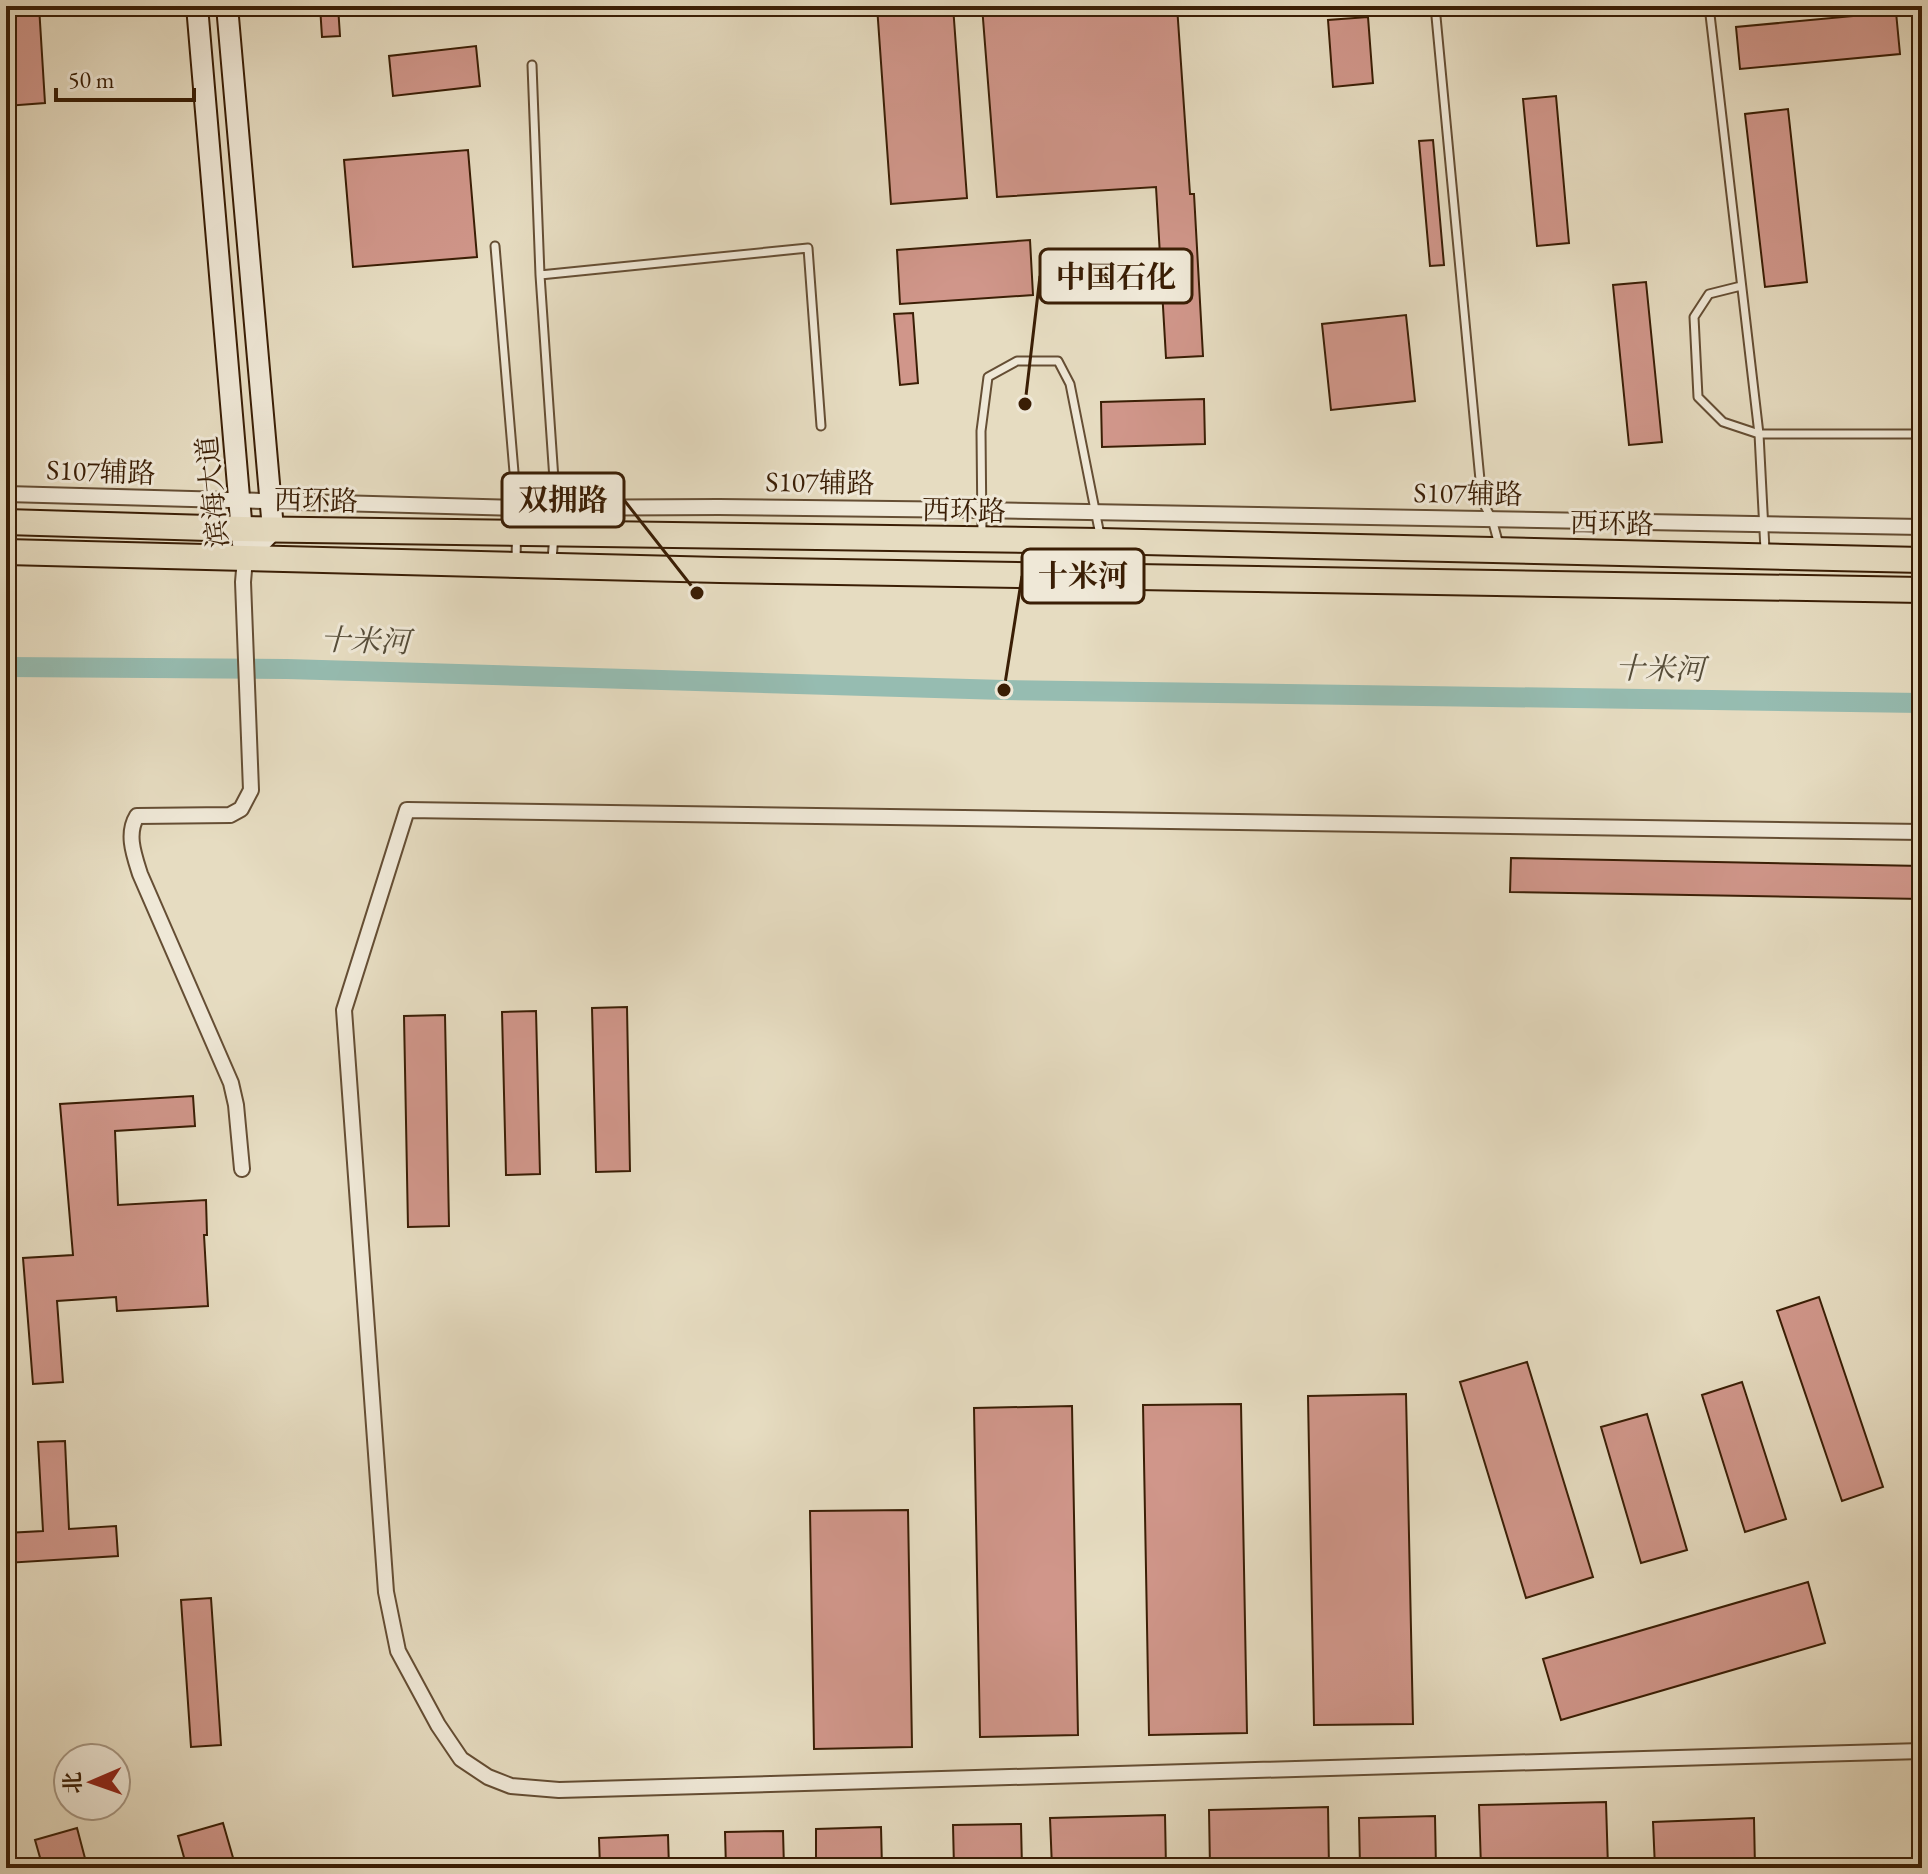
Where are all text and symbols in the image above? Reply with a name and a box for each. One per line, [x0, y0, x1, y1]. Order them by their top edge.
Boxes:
scale bar [56, 52, 194, 102]
text: 50 m [68, 64, 115, 95]
callout: 中国石化 [1040, 249, 1192, 303]
text: 中国石化 [1056, 257, 1176, 296]
street label: 滨海大道 [188, 434, 236, 550]
street label: S107辅路 [46, 451, 156, 491]
street label: S107辅路 [765, 463, 875, 501]
callout: 双拥路 [502, 473, 624, 527]
street label: S107辅路 [1413, 474, 1523, 512]
text: 双拥路 [518, 480, 608, 519]
street label: 西环路 [274, 481, 358, 519]
street label: 西环路 [922, 491, 1006, 529]
street label: 西环路 [1570, 504, 1654, 542]
callout: 十米河 [1022, 549, 1144, 603]
text: 十米河 [1038, 556, 1128, 595]
water label: 十米河 [319, 619, 416, 662]
water label: 十米河 [1615, 648, 1710, 689]
north arrow [52, 1742, 132, 1822]
text: 北 [58, 1771, 87, 1794]

